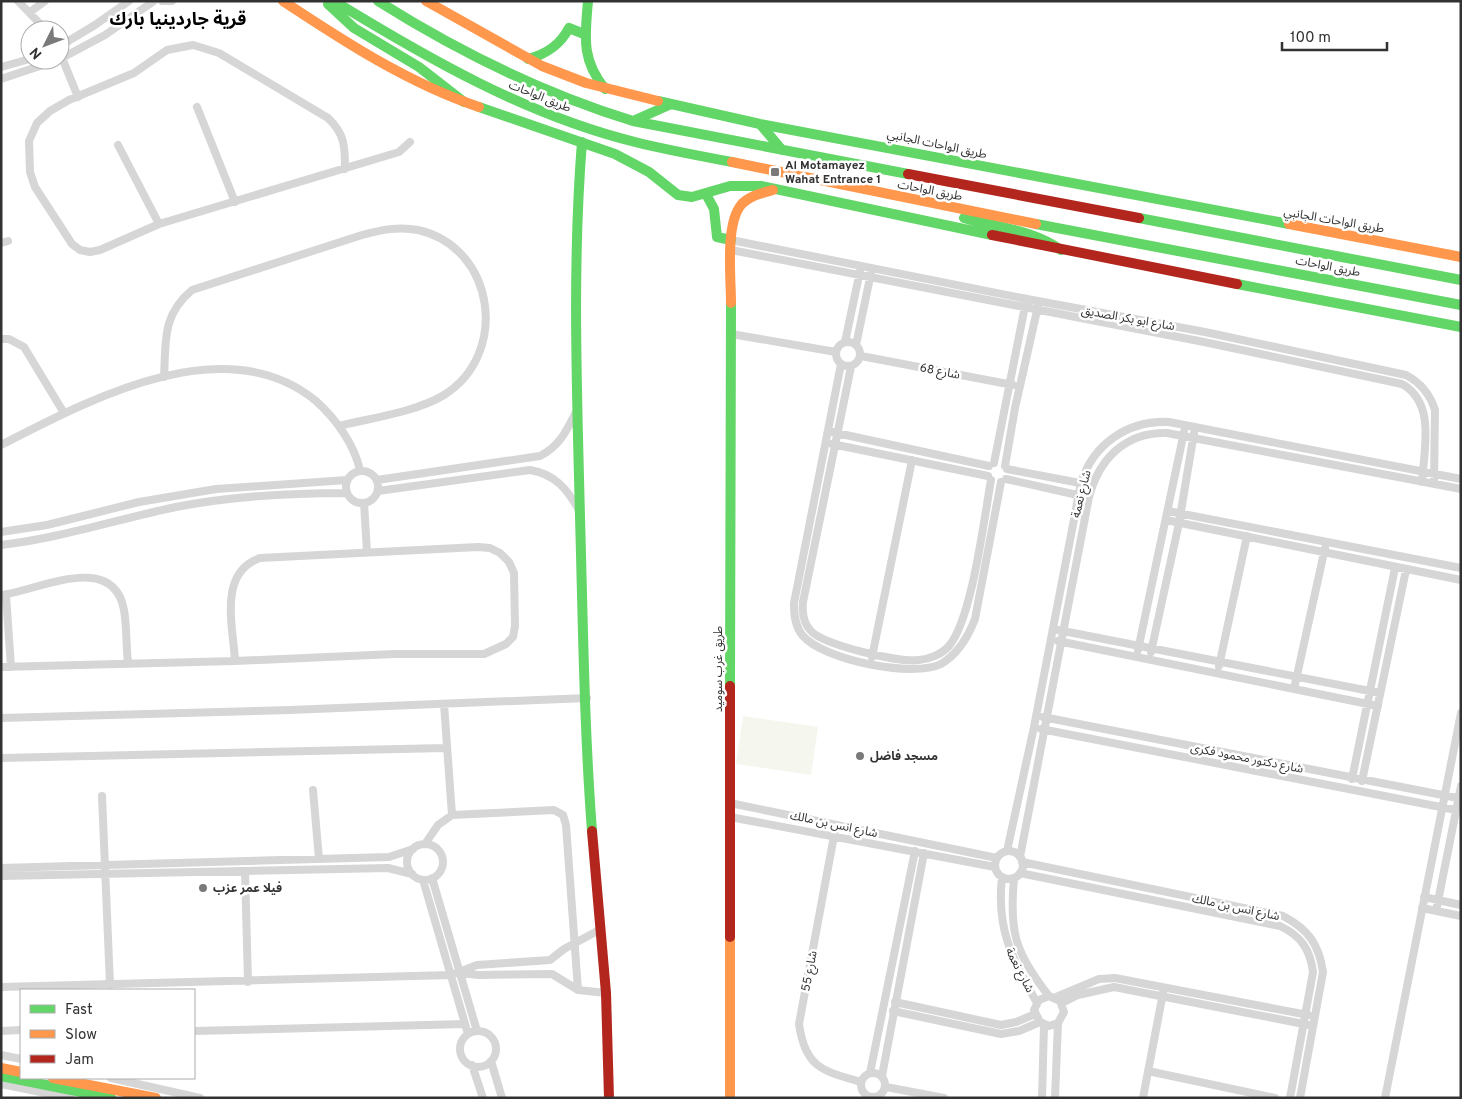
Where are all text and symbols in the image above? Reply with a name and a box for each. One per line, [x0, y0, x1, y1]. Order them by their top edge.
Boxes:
district label: قرية جاردينيا بارك [110, 9, 246, 32]
north arrow [20, 20, 70, 70]
scale bar [1282, 20, 1387, 52]
text: 100 m [1290, 29, 1331, 48]
text: N [27, 43, 46, 62]
street label: طريق الواحات [506, 77, 573, 117]
street label: طريق الواحات الجانبي [885, 127, 988, 164]
place label: Al Motamayez Wahat Entrance 1 [785, 158, 881, 188]
marker: Al Motamayez Wahat Entrance 1 [769, 166, 781, 178]
street label: طريق الواحات [896, 177, 964, 205]
street label: طريق الواحات الجانبي [1282, 204, 1385, 238]
street label: طريق الواحات [1294, 253, 1362, 281]
street label: شارع ابو بكر الصديق [1080, 303, 1176, 335]
street label: شارع 68 [918, 360, 961, 384]
street label: شارع نعمة [1068, 469, 1096, 520]
street label: طريق غرب سوميد [711, 626, 727, 712]
street label: شارع دكتور محمود فكرى [1189, 740, 1305, 778]
place label: مسجد فاضل [870, 749, 938, 765]
marker: مسجد فاضل [854, 750, 866, 762]
street label: شارع انس بن مالك [789, 808, 879, 842]
place label: فيلا عمر عزب [213, 881, 282, 897]
marker: فيلا عمر عزب [197, 882, 209, 894]
street label: شارع انس بن مالك [1191, 891, 1281, 925]
street label: شارع نعمة [1001, 945, 1037, 996]
street label: شارع 55 [798, 949, 822, 993]
legend [20, 989, 195, 1079]
text: Fast [65, 1001, 93, 1020]
text: Slow [65, 1026, 97, 1045]
text: Jam [65, 1051, 94, 1070]

